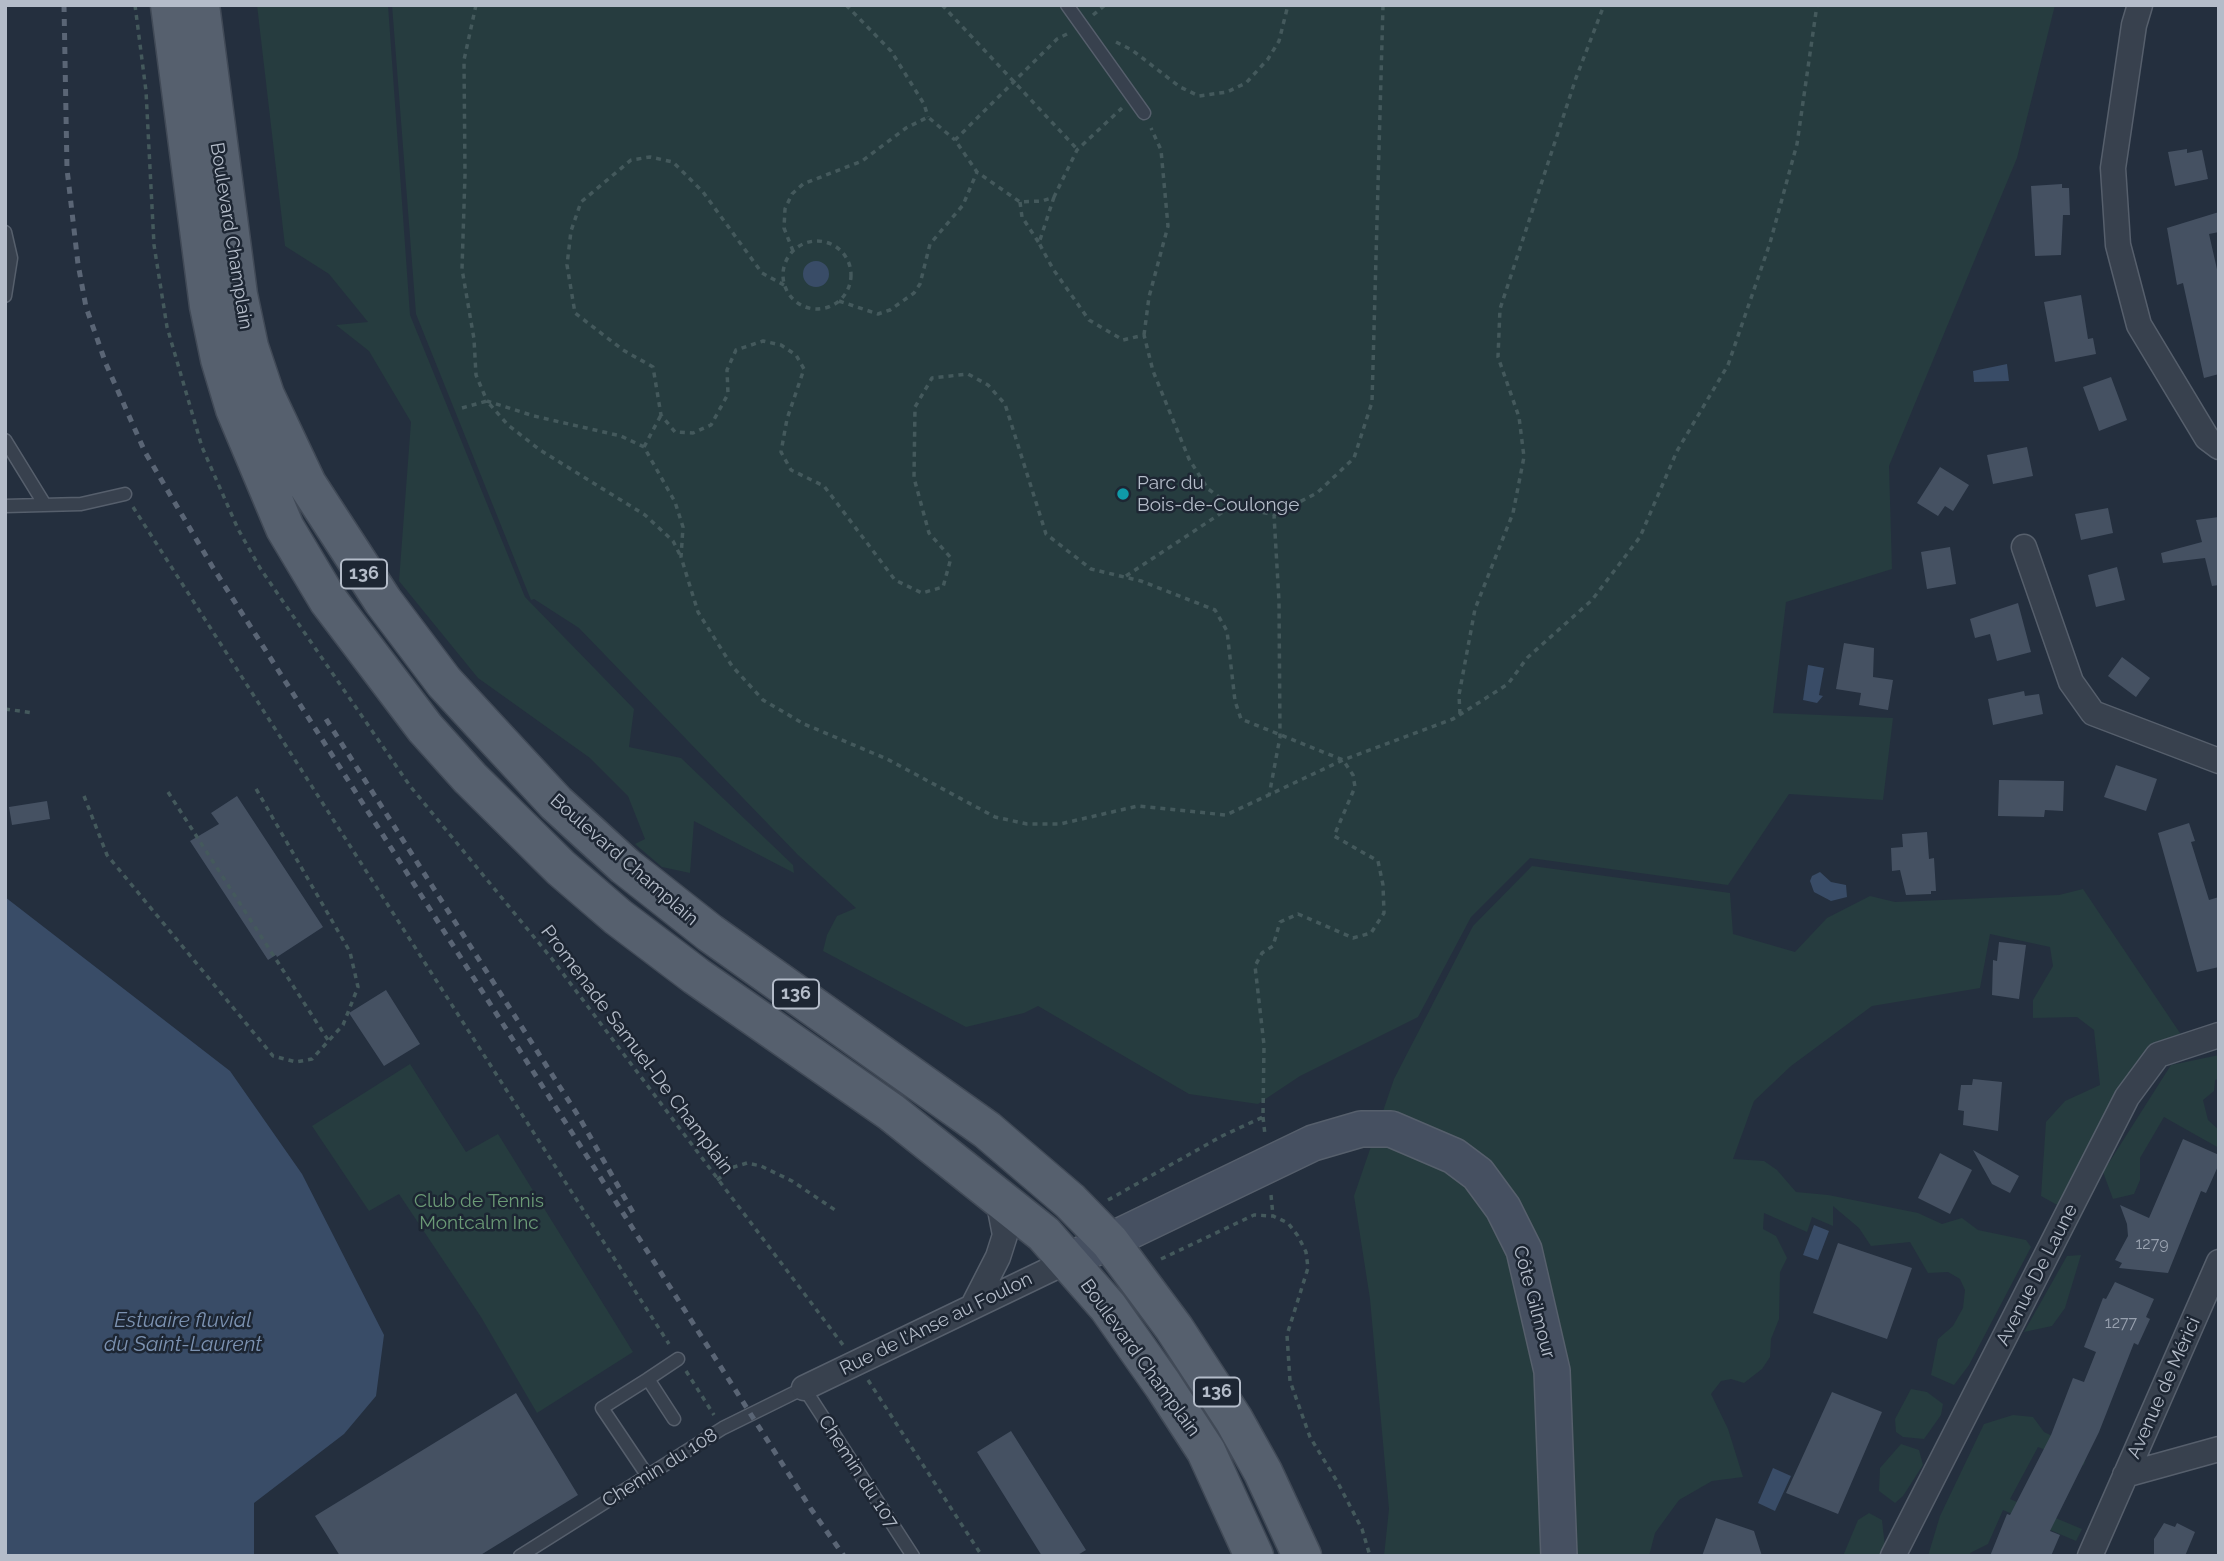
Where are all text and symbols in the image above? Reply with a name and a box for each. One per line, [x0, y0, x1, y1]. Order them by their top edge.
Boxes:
street label: Boulevard Champlain [205, 141, 257, 331]
place label: Parc du Bois-de-Coulonge [1137, 472, 1299, 516]
marker: Parc du Bois-de-Coulonge [1115, 486, 1131, 502]
road number: 136 [341, 560, 387, 588]
street label: Boulevard Champlain [545, 789, 703, 931]
street label: Promenade Samuel-De Champlain [536, 921, 738, 1179]
road number: 136 [773, 979, 819, 1009]
park label: Club de Tennis Montcalm Inc [414, 1190, 544, 1234]
street label: Avenue De Laune [1991, 1200, 2083, 1350]
house number: 1279 [2135, 1234, 2169, 1254]
street label: Côte Gilmour [1508, 1243, 1560, 1361]
street label: Rue de l'Anse au Foulon [836, 1267, 1036, 1381]
street label: Boulevard Champlain [1075, 1275, 1205, 1441]
water label: Estuaire fluvial du Saint-Laurent [104, 1308, 262, 1358]
house number: 1277 [2105, 1313, 2137, 1333]
street label: Avenue de Mérici [2123, 1314, 2205, 1462]
road number: 136 [1194, 1378, 1240, 1406]
street label: Chemin du 107 [813, 1411, 903, 1533]
street label: Chemin du 108 [598, 1423, 722, 1513]

